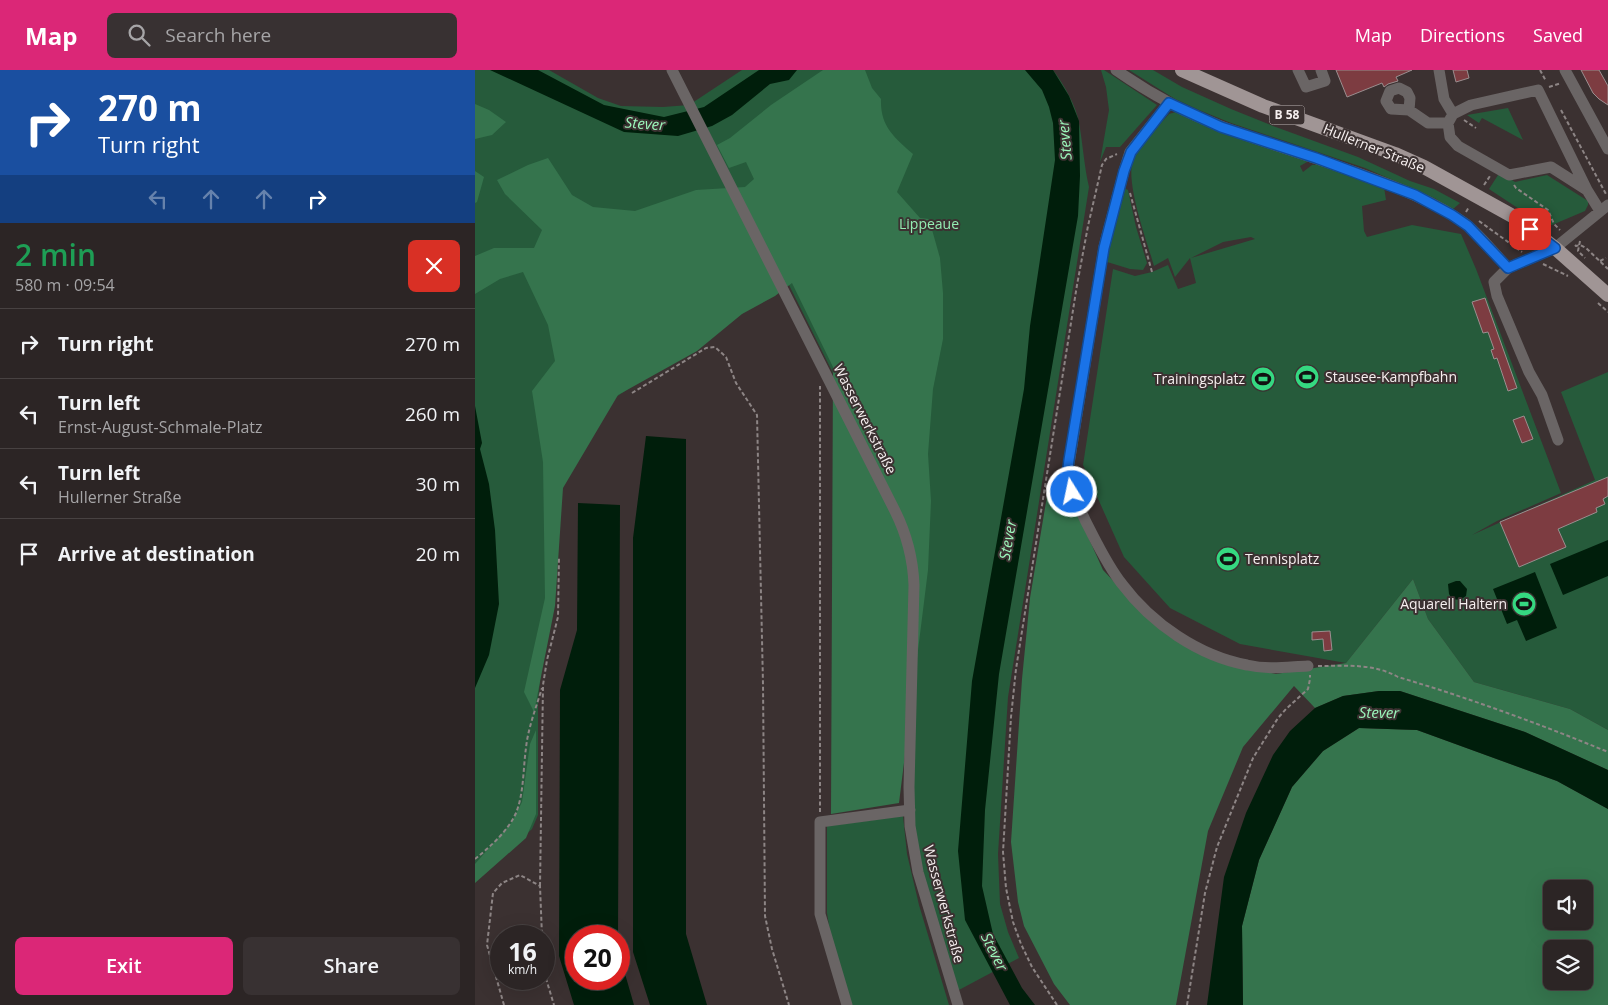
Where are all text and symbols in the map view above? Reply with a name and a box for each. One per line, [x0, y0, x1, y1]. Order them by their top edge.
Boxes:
search box [107, 13, 457, 58]
text: Map [25, 19, 77, 52]
icon: search [125, 21, 153, 49]
text: Search here [165, 22, 271, 48]
text: Map [1355, 23, 1392, 47]
text: Directions [1420, 23, 1505, 47]
text: Saved [1533, 23, 1583, 47]
text: 270 m [98, 84, 202, 131]
icon: right [15, 90, 80, 155]
road number: B 58 [1269, 106, 1305, 124]
water label: Stever [624, 112, 667, 134]
water label: Stever [1052, 118, 1076, 161]
street label: Hullerner Straße [1321, 118, 1428, 177]
text: Turn right [98, 129, 200, 159]
icon: left [144, 185, 172, 213]
icon: ahead [197, 185, 225, 213]
icon: ahead [250, 185, 278, 213]
icon: right [303, 185, 331, 213]
pin [1509, 208, 1551, 250]
park label: Lippeaue [899, 214, 959, 233]
icon: arrive [1516, 215, 1544, 243]
text: 2 min [15, 234, 96, 275]
button: close [408, 240, 460, 292]
text: 580 m · 09:54 [15, 274, 115, 296]
icon: right [15, 330, 43, 358]
text: Turn right [58, 331, 153, 357]
text: 270 m [405, 331, 460, 357]
street label: Wasserwerkstraße [829, 360, 901, 477]
sports icon: Stausee-Kampfbahn [1294, 364, 1320, 390]
sports icon: Trainingsplatz [1250, 366, 1276, 392]
place label: Stausee-Kampfbahn [1325, 367, 1457, 386]
place label: Trainingsplatz [1154, 369, 1245, 388]
text: Turn left [58, 390, 140, 416]
icon: left [15, 400, 43, 428]
text: 260 m [405, 401, 460, 427]
text: Ernst-August-Schmale-Platz [58, 416, 263, 438]
text: Turn left [58, 460, 140, 486]
position arrow [1045, 465, 1097, 517]
icon: left [15, 470, 43, 498]
text: 30 m [416, 471, 460, 497]
text: Hullerner Straße [58, 486, 182, 508]
water label: Stever [994, 517, 1021, 561]
icon: arrive [15, 540, 43, 568]
text: Arrive at destination [58, 541, 255, 567]
text: 20 m [416, 541, 460, 567]
sports icon: Tennisplatz [1215, 546, 1241, 572]
place label: Tennisplatz [1245, 549, 1320, 568]
sports icon: Aquarell Haltern [1511, 591, 1537, 617]
place label: Aquarell Haltern [1400, 594, 1507, 613]
water label: Stever [1359, 702, 1400, 722]
street label: Wasserwerkstraße [920, 843, 969, 965]
map controls [1543, 880, 1593, 990]
button: sound [1543, 880, 1593, 930]
speed limit sign: 20 [565, 925, 630, 990]
water label: Stever [977, 929, 1013, 975]
text: 16 [508, 934, 537, 968]
button: Exit [15, 937, 233, 995]
button: Share [243, 937, 460, 995]
button: layers [1543, 940, 1593, 990]
text: km/h [508, 961, 537, 978]

